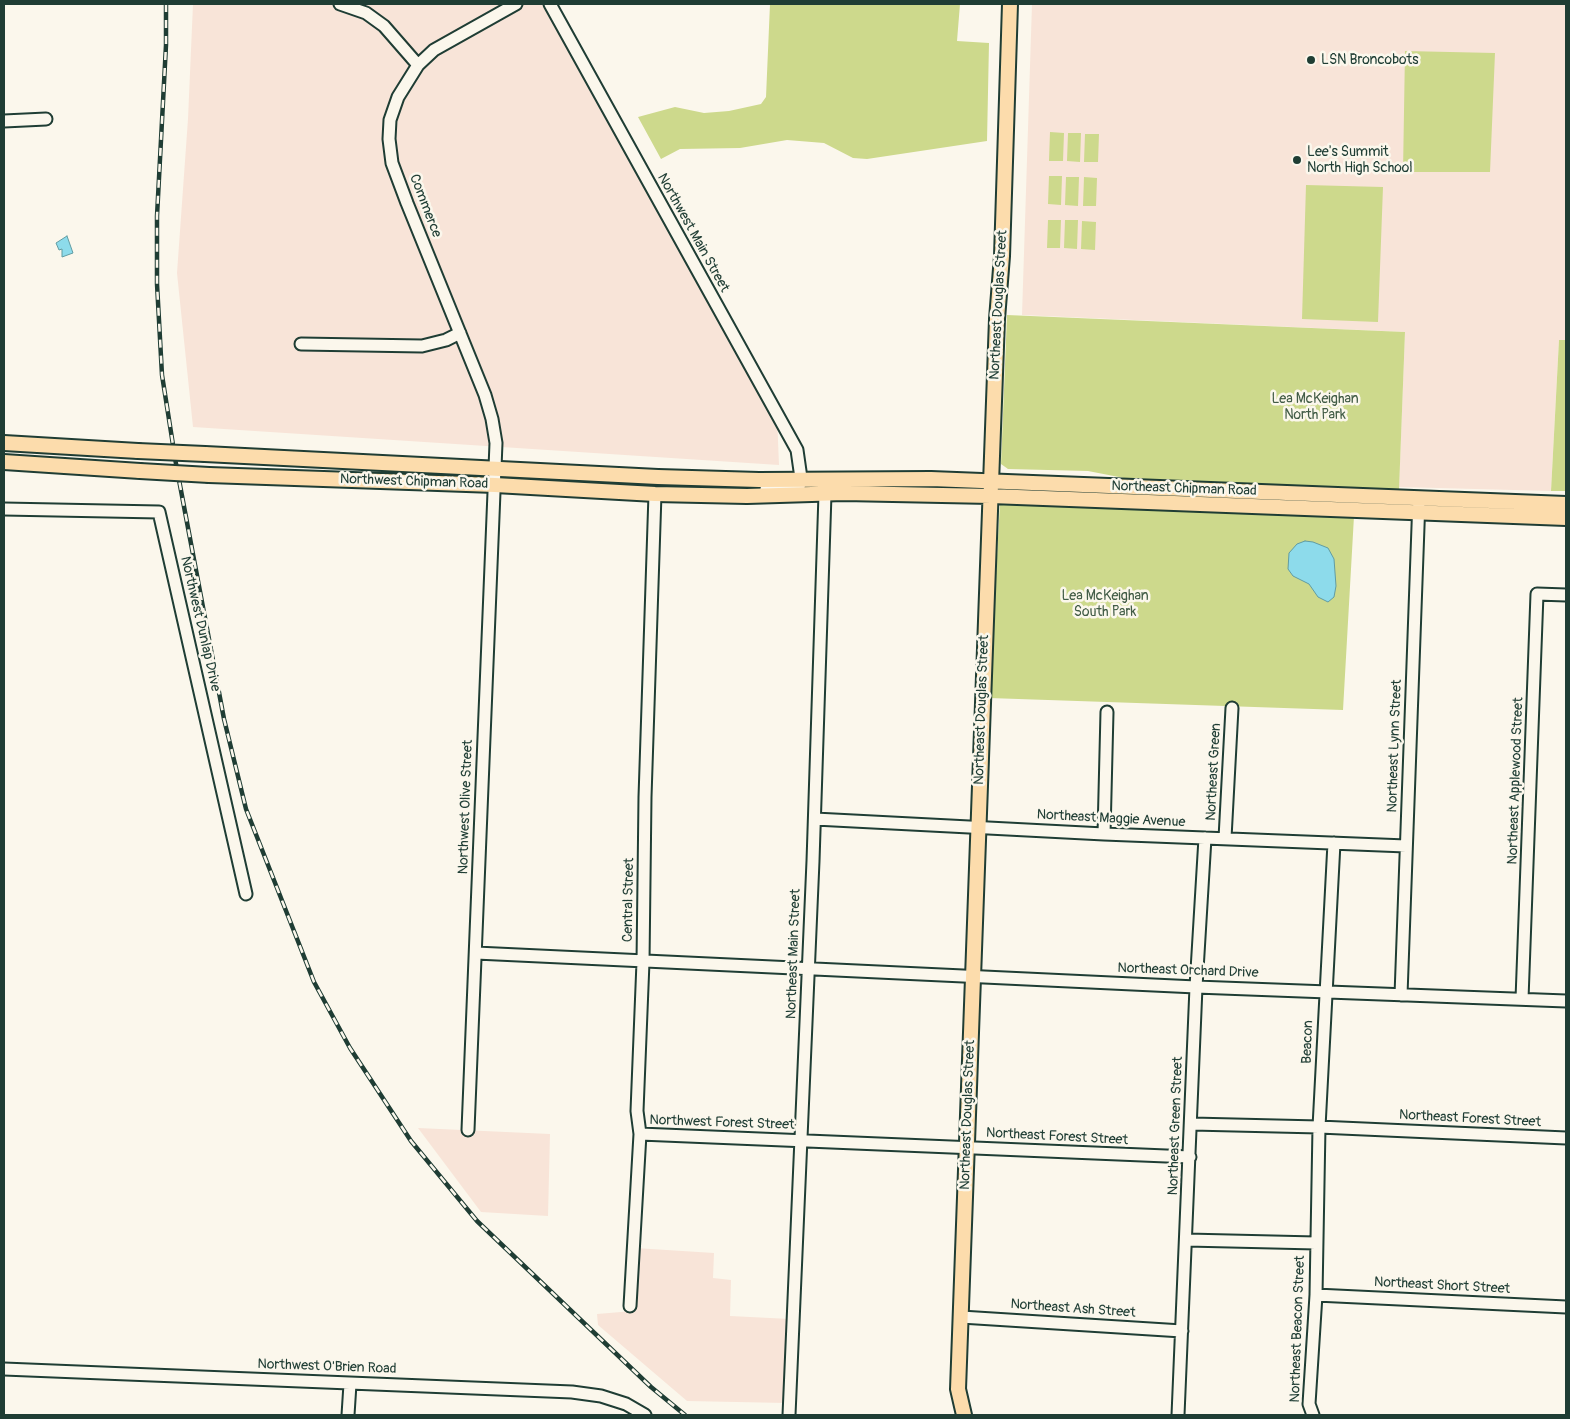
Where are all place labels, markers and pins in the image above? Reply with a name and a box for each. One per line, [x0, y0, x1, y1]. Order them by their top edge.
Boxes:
place label: LSN Broncobots [1321, 52, 1418, 68]
marker: LSN Broncobots [1305, 54, 1317, 66]
place label: Lee's Summit North High School [1307, 144, 1413, 176]
marker: Lee's Summit North High School [1291, 154, 1303, 166]

